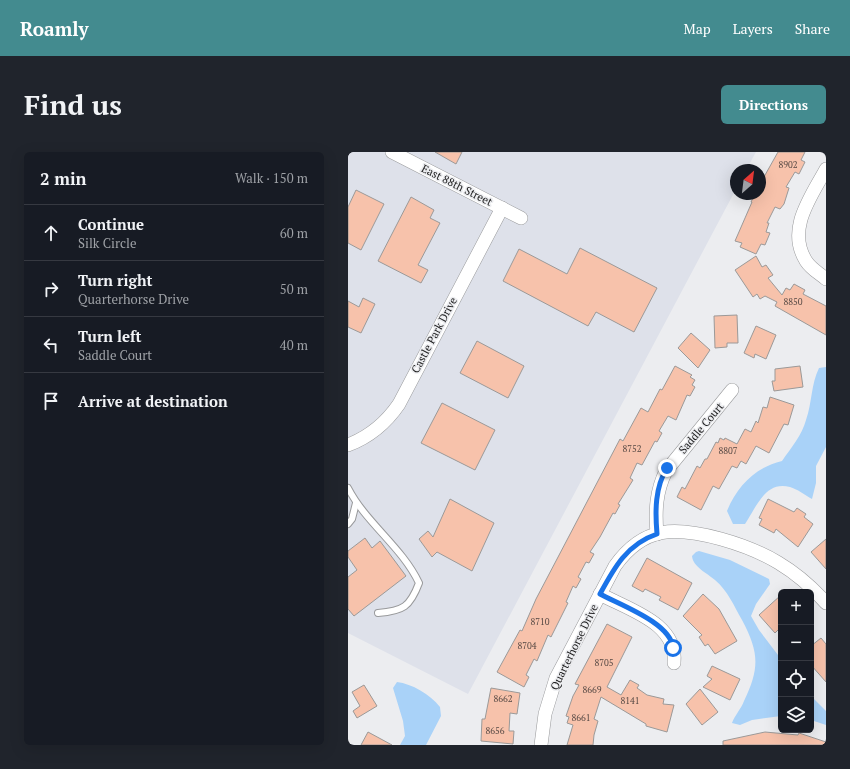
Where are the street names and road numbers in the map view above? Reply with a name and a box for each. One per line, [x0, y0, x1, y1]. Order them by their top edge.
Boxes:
street label: East 88th Street [419, 161, 495, 209]
street label: Castle Park Drive [408, 294, 460, 375]
street label: Saddle Court [675, 399, 727, 457]
street label: Quarterhorse Drive [547, 601, 601, 692]

